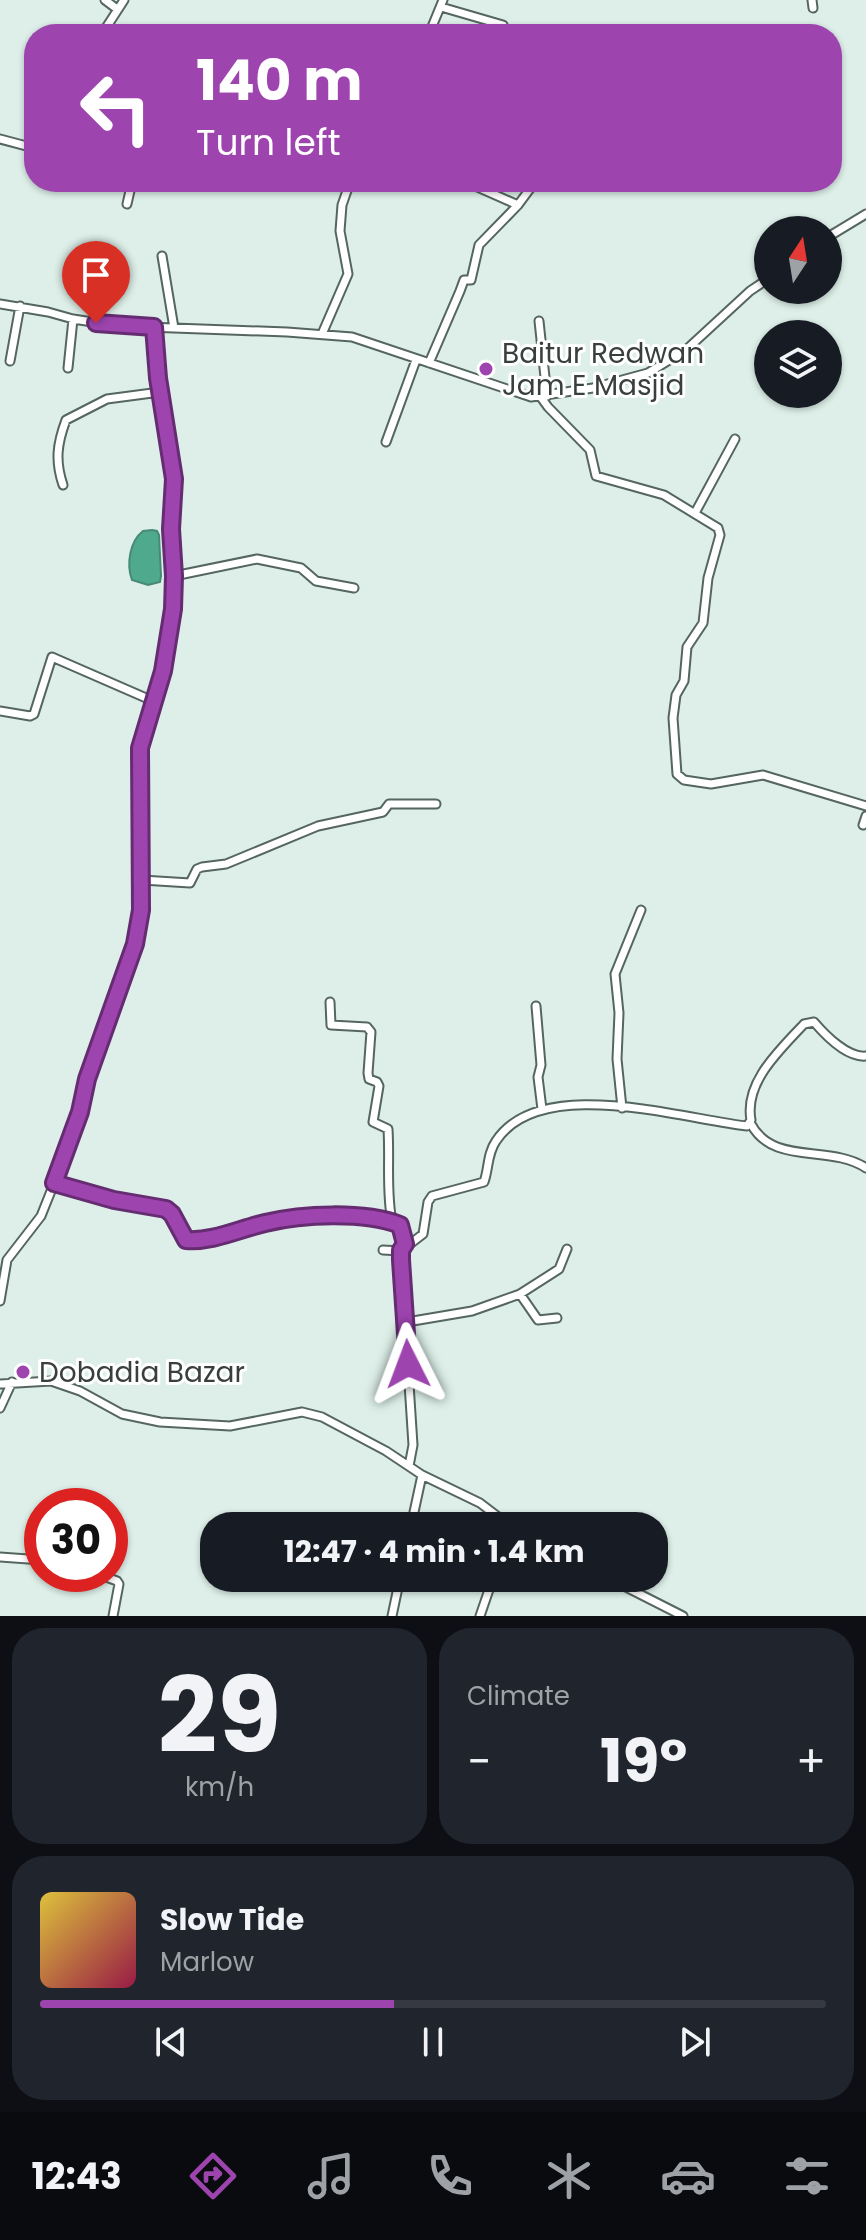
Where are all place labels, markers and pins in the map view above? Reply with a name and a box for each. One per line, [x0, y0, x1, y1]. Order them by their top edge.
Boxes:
pin [62, 241, 130, 323]
place label: Baitur Redwan Jam E Masjid [502, 334, 704, 405]
marker: Baitur Redwan Jam E Masjid [477, 360, 495, 378]
place label: Dobadia Bazar [39, 1353, 245, 1392]
marker: Dobadia Bazar [14, 1363, 32, 1381]

